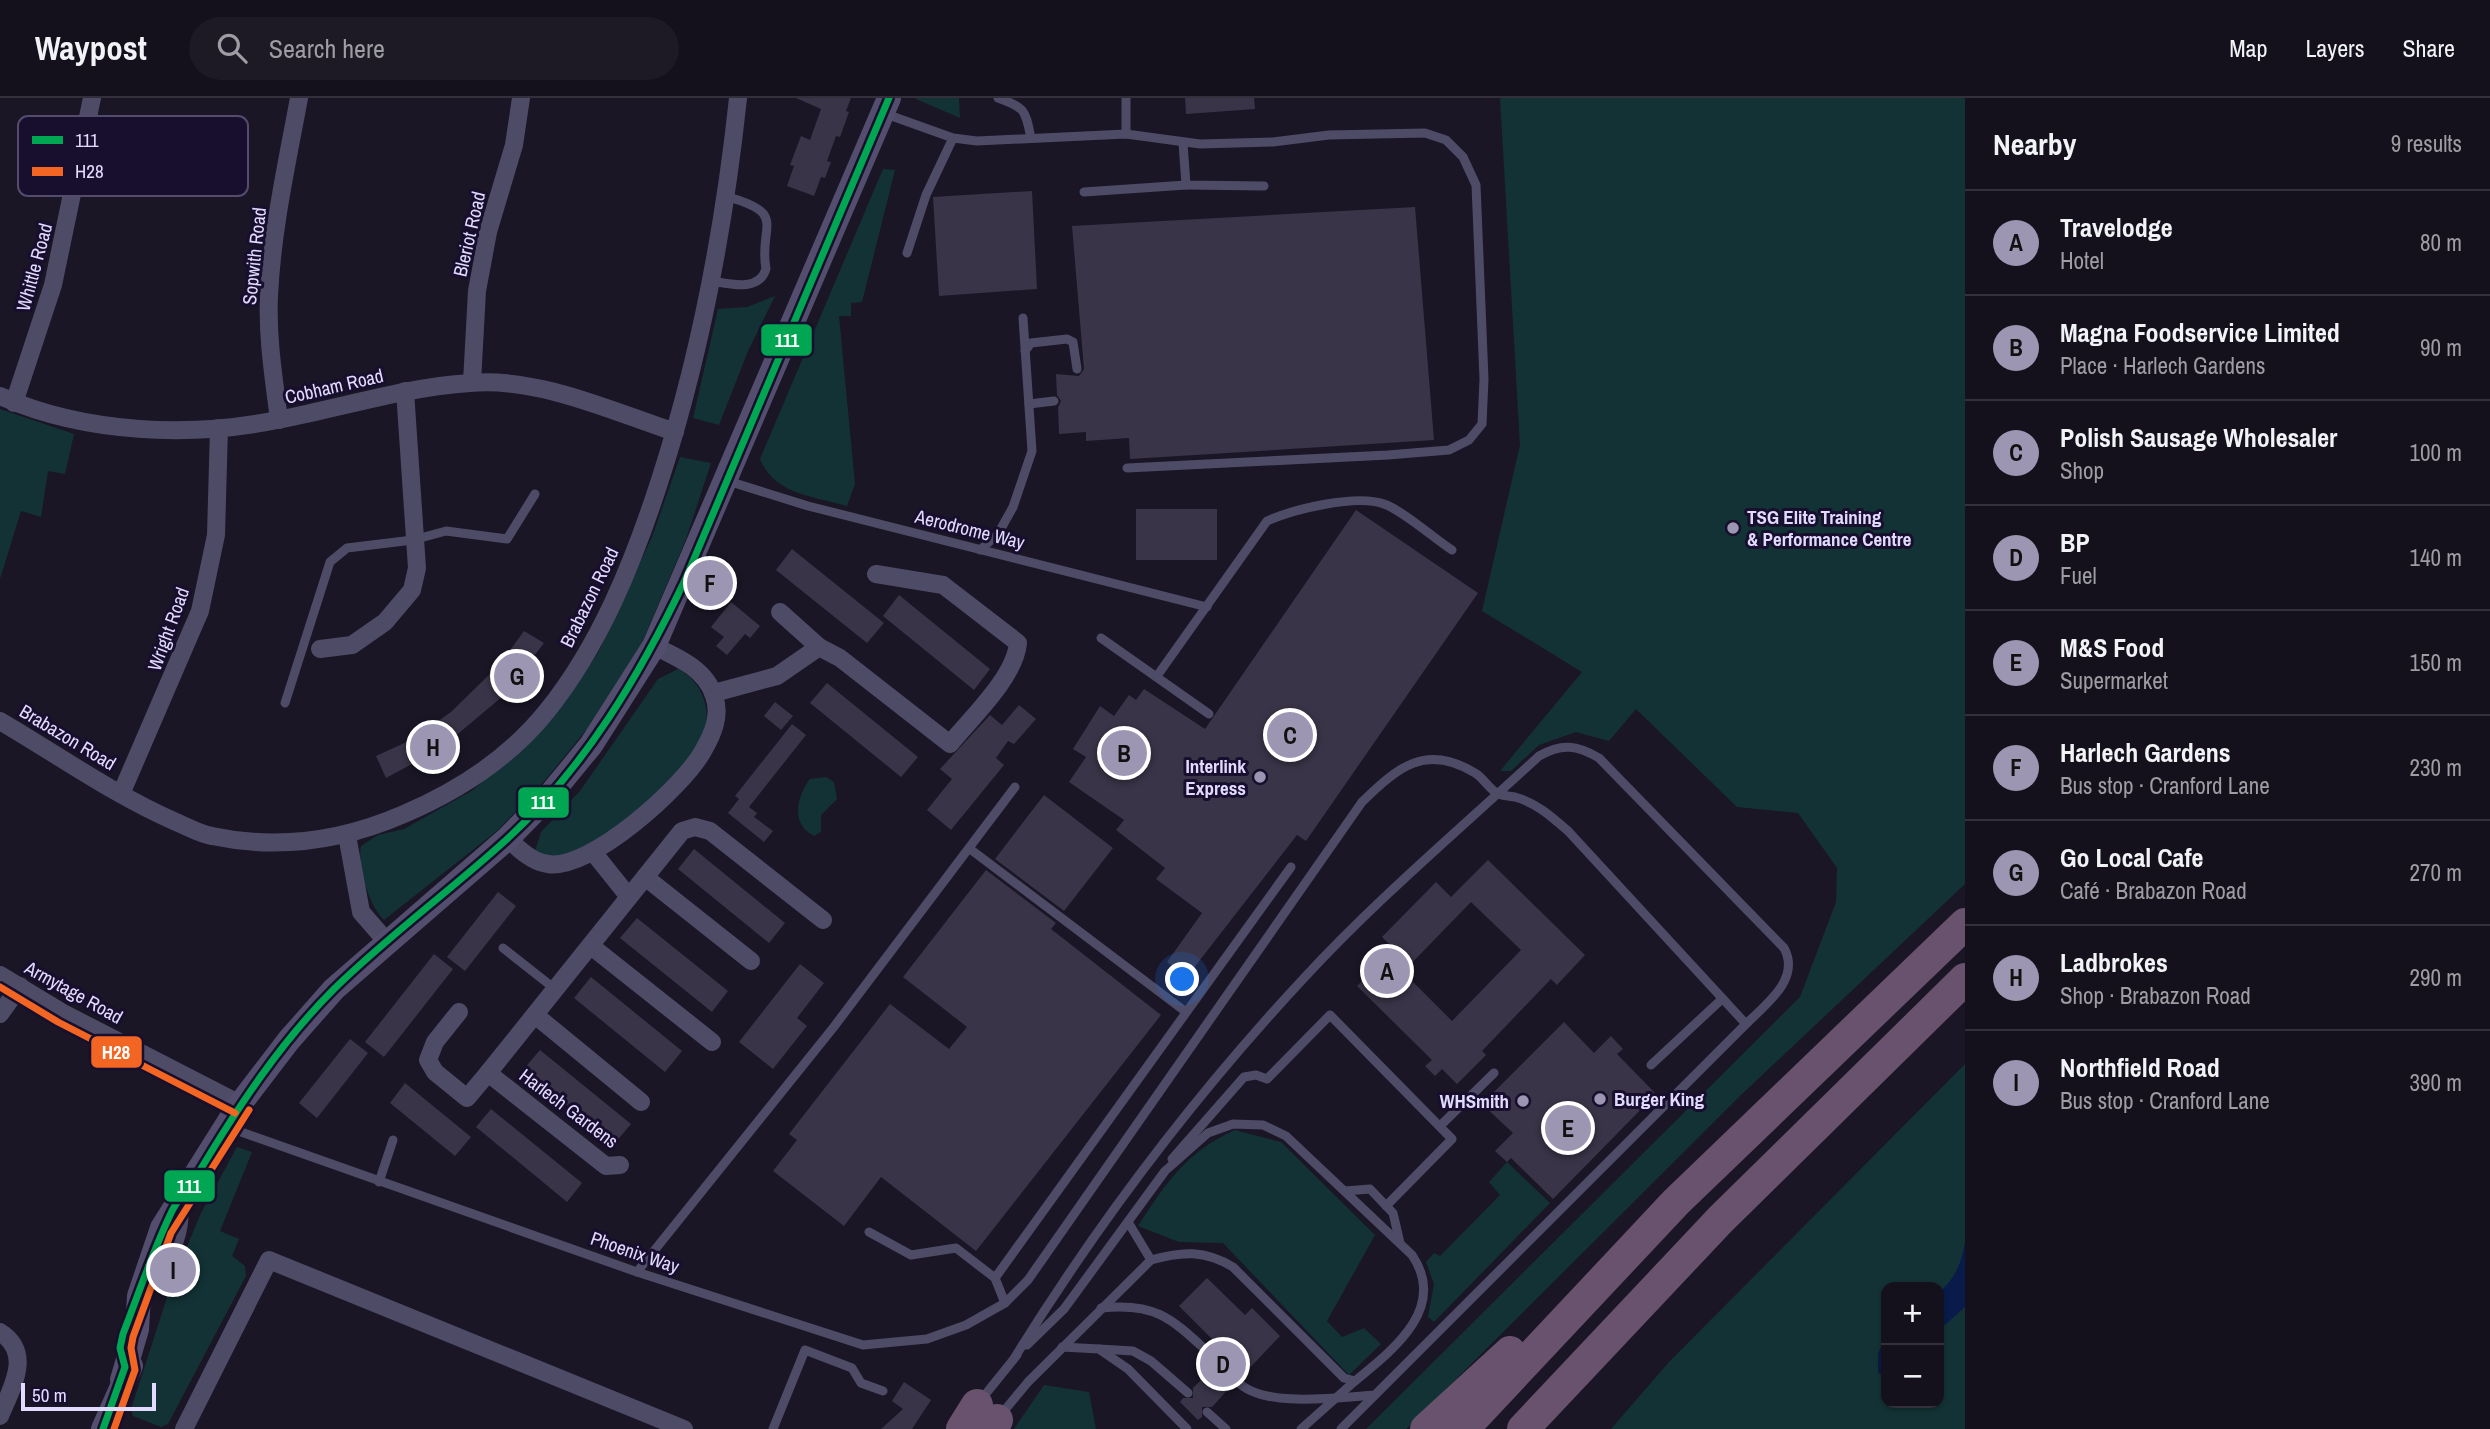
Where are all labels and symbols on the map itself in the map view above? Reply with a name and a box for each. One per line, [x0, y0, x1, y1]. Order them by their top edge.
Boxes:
legend [18, 116, 248, 196]
text: 111 [75, 127, 99, 153]
text: H28 [75, 158, 104, 184]
street label: Bleriot Road [447, 189, 491, 279]
street label: Sopwith Road [236, 206, 272, 306]
street label: Whittle Road [10, 220, 58, 314]
line badge: 111 [760, 323, 813, 357]
text: 111 [775, 327, 799, 353]
street label: Cobham Road [282, 362, 386, 410]
street label: Aerodrome Way [912, 503, 1028, 555]
place label: TSG Elite Training & Performance Centre [1747, 504, 1912, 552]
marker: TSG Elite Training & Performance Centre [1725, 520, 1741, 536]
street label: Brabazon Road [554, 543, 624, 651]
pin: F [687, 557, 733, 609]
street label: Wright Road [141, 584, 195, 674]
pin: G [494, 650, 540, 702]
street label: Brabazon Road [15, 698, 121, 776]
pin: C [1267, 709, 1313, 761]
pin: H [410, 721, 456, 773]
pin: B [1101, 727, 1147, 779]
place label: Interlink Express [1185, 753, 1246, 801]
marker: Interlink Express [1252, 769, 1268, 785]
line badge: 111 [517, 786, 570, 819]
text: 111 [531, 789, 555, 815]
pin: A [1364, 945, 1410, 997]
street label: Armytage Road [19, 954, 128, 1030]
your location [1165, 962, 1199, 996]
line badge: H28 [90, 1035, 143, 1069]
text: H28 [102, 1039, 131, 1065]
street label: Harlech Gardens [514, 1062, 624, 1154]
place label: Burger King [1614, 1086, 1705, 1112]
place label: WHSmith [1440, 1088, 1509, 1114]
marker: Burger King [1592, 1091, 1608, 1107]
marker: WHSmith [1515, 1093, 1531, 1109]
pin: E [1545, 1102, 1591, 1154]
line badge: 111 [163, 1169, 216, 1203]
text: 111 [177, 1173, 201, 1199]
street label: Phoenix Way [587, 1225, 683, 1279]
pin: I [150, 1244, 196, 1296]
pin: D [1200, 1338, 1246, 1390]
scale bar [21, 1380, 156, 1412]

